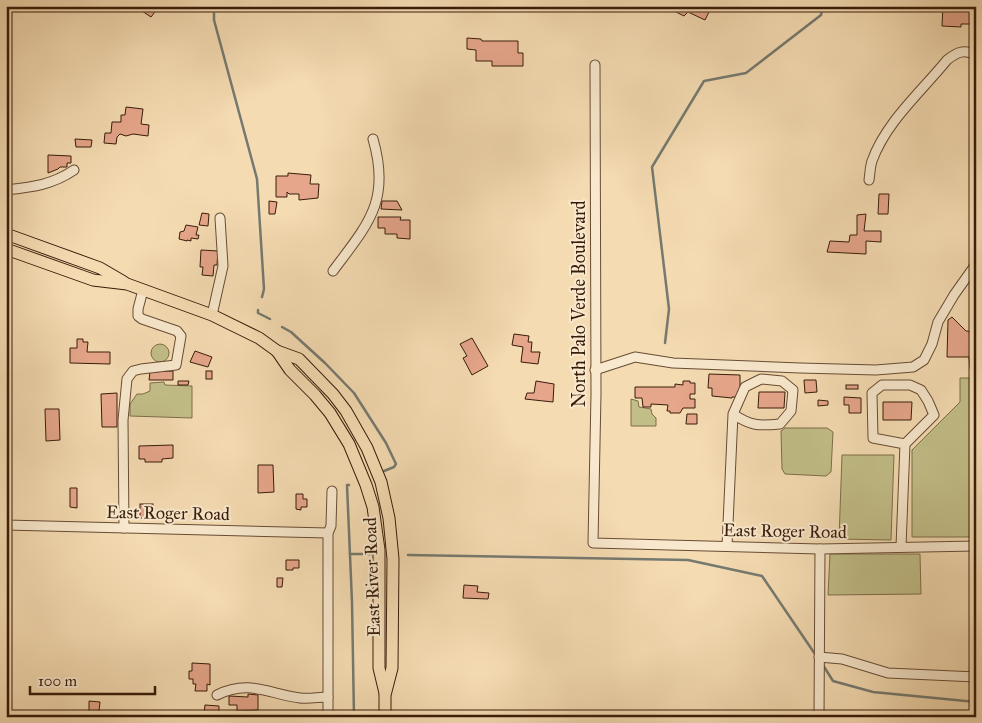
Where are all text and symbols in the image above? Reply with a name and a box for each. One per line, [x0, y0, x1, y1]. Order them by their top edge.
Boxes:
street label: North Palo Verde Boulevard [568, 200, 590, 408]
street label: East Roger Road [106, 501, 230, 526]
street label: East River Road [359, 517, 385, 637]
street label: East Roger Road [723, 519, 847, 544]
scale bar [30, 663, 155, 695]
text: 100 m [38, 672, 78, 690]

